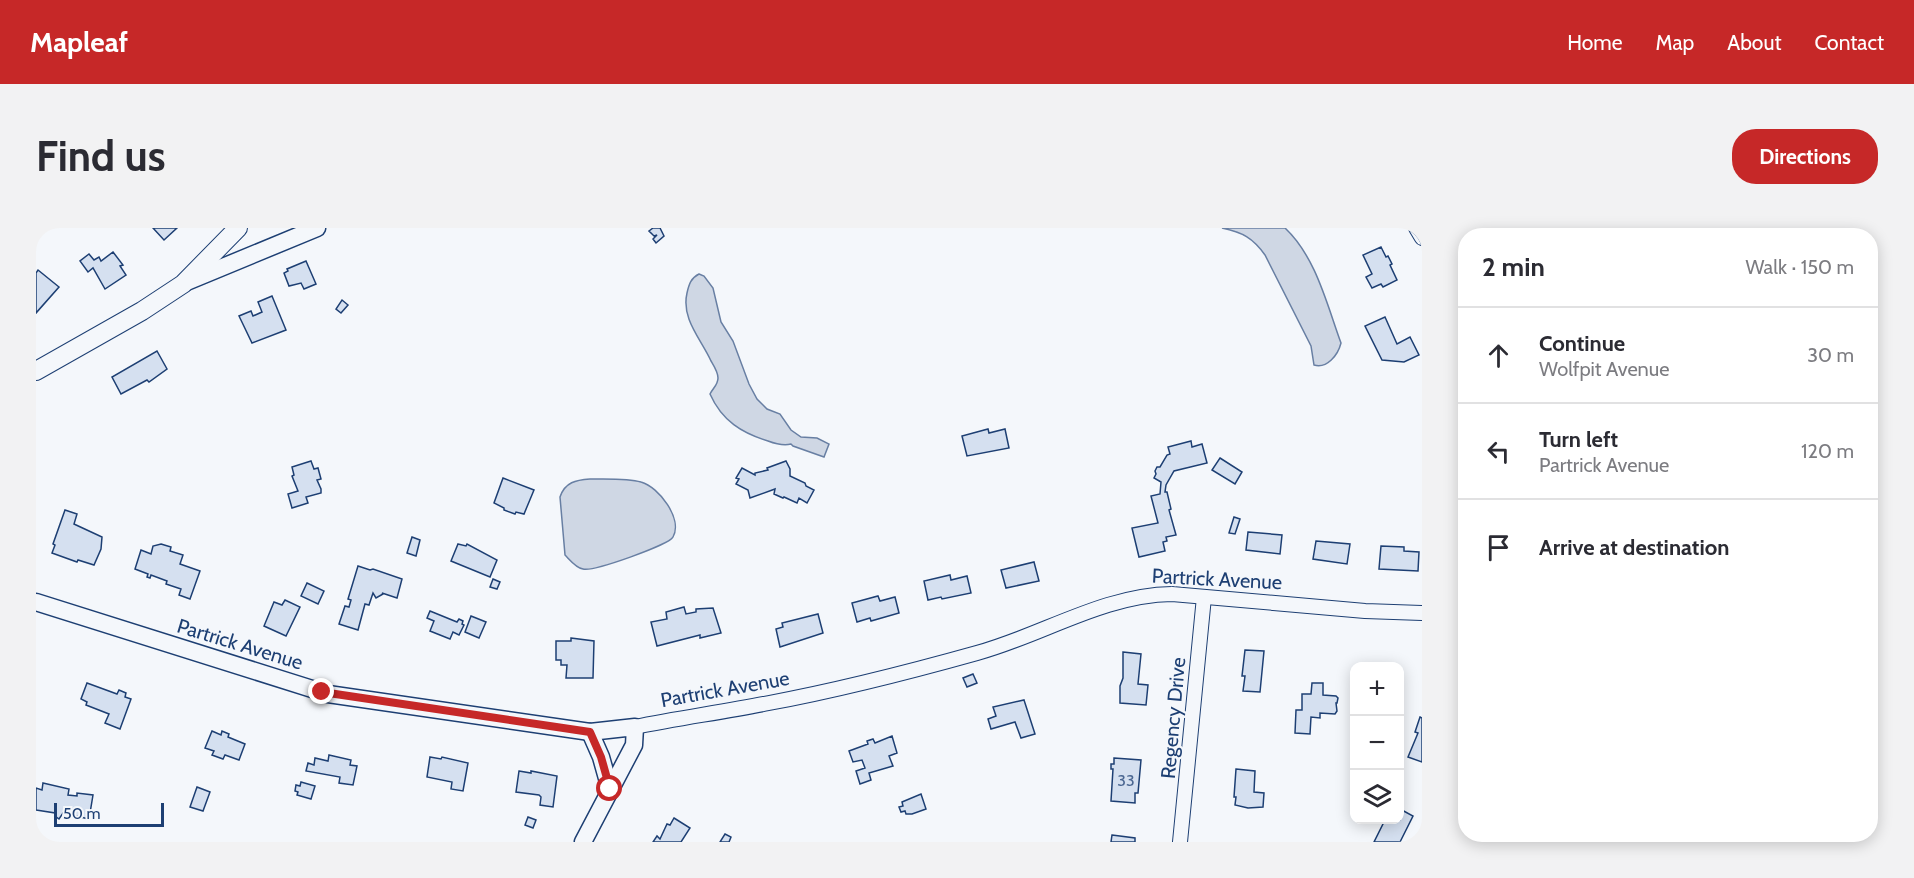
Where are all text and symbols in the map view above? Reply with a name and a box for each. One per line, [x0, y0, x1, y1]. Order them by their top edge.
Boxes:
text: Mapleaf [30, 25, 128, 59]
text: Home [1567, 30, 1623, 55]
text: Map [1656, 30, 1694, 55]
text: About [1727, 30, 1781, 55]
text: Contact [1814, 30, 1884, 55]
button: Directions [1732, 129, 1878, 184]
text: Find us [36, 130, 165, 182]
text: 2 min [1482, 251, 1545, 283]
text: Walk · 150 m [1746, 255, 1854, 279]
text: Continue [1539, 330, 1625, 357]
icon: ahead [1482, 339, 1515, 372]
text: 30 m [1807, 343, 1854, 367]
text: Wolfpit Avenue [1539, 357, 1670, 381]
text: Turn left [1539, 426, 1618, 453]
icon: left [1482, 435, 1515, 468]
text: 120 m [1801, 439, 1854, 463]
text: Partrick Avenue [1539, 453, 1669, 477]
icon: arrive [1482, 531, 1515, 564]
text: Arrive at destination [1539, 534, 1729, 561]
street label: Partrick Avenue [1151, 564, 1283, 594]
street label: Partrick Avenue [174, 613, 306, 675]
street label: Regency Drive [1156, 656, 1190, 780]
map controls [1350, 662, 1404, 824]
button: + [1350, 662, 1404, 716]
street label: Partrick Avenue [659, 666, 791, 712]
route end [308, 678, 334, 704]
button: − [1350, 716, 1404, 770]
button: layers [1350, 770, 1404, 824]
house number: 33 [1117, 771, 1135, 790]
route start [596, 775, 622, 801]
scale bar [54, 800, 164, 828]
text: 50 m [63, 804, 100, 823]

